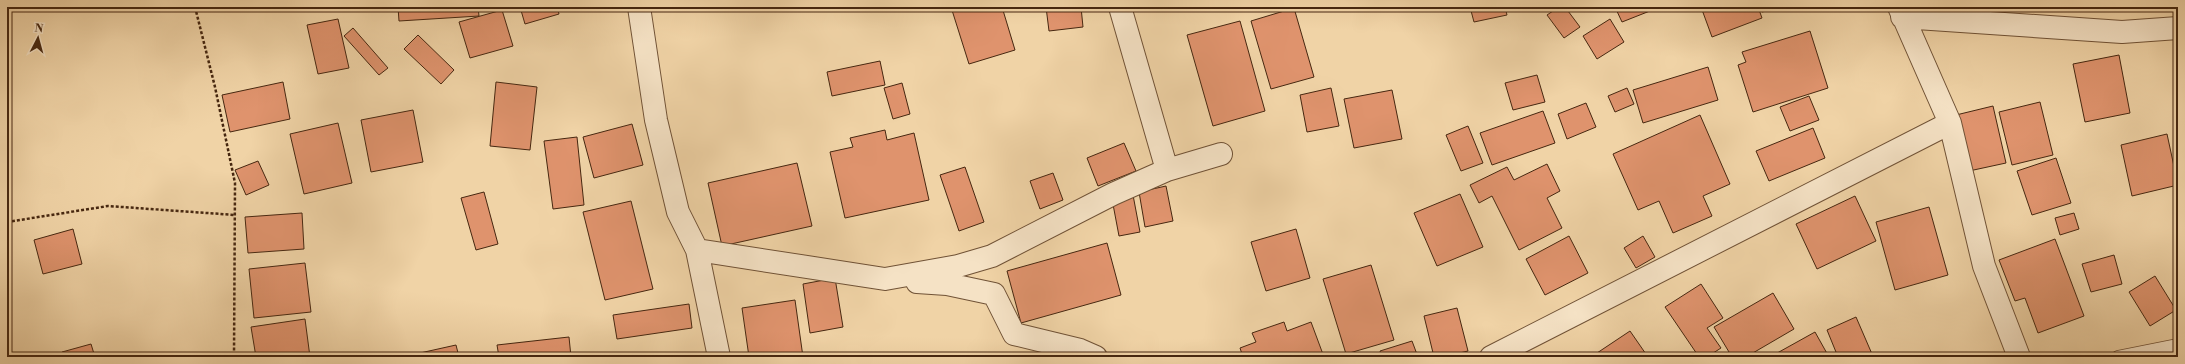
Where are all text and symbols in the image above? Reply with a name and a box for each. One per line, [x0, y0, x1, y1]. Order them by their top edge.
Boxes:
north arrow [18, 18, 58, 58]
text: N [34, 22, 44, 36]

